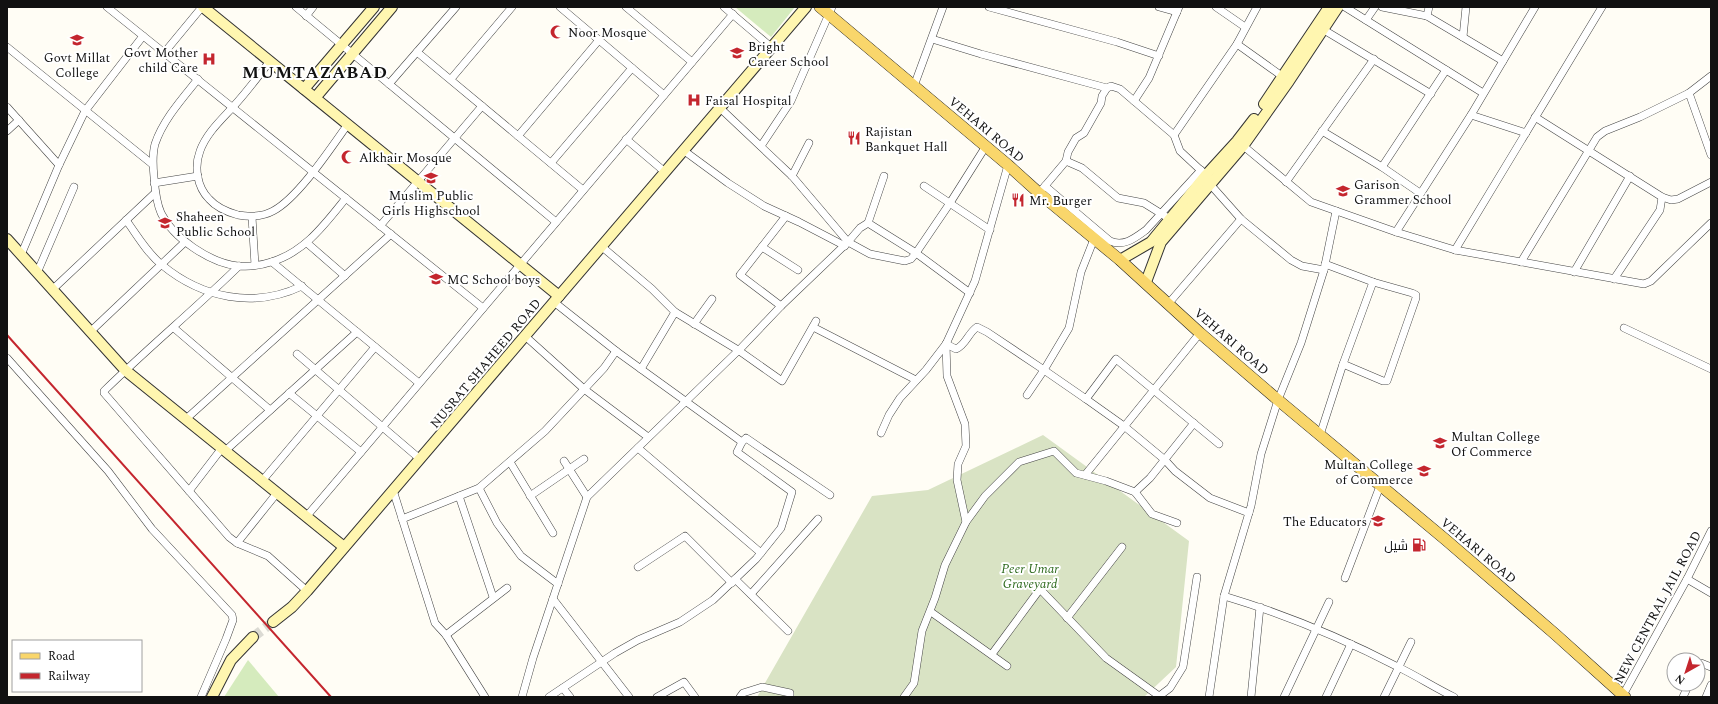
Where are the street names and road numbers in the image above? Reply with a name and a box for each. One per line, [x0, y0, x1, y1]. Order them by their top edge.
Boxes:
street label: VEHARI ROAD [944, 92, 1029, 168]
street label: NUSRAT SHAHEED ROAD [425, 294, 546, 433]
street label: VEHARI ROAD [1189, 303, 1273, 380]
street label: VEHARI ROAD [1436, 513, 1521, 589]
street label: NEW CENTRAL JAIL ROAD [1610, 528, 1704, 686]

